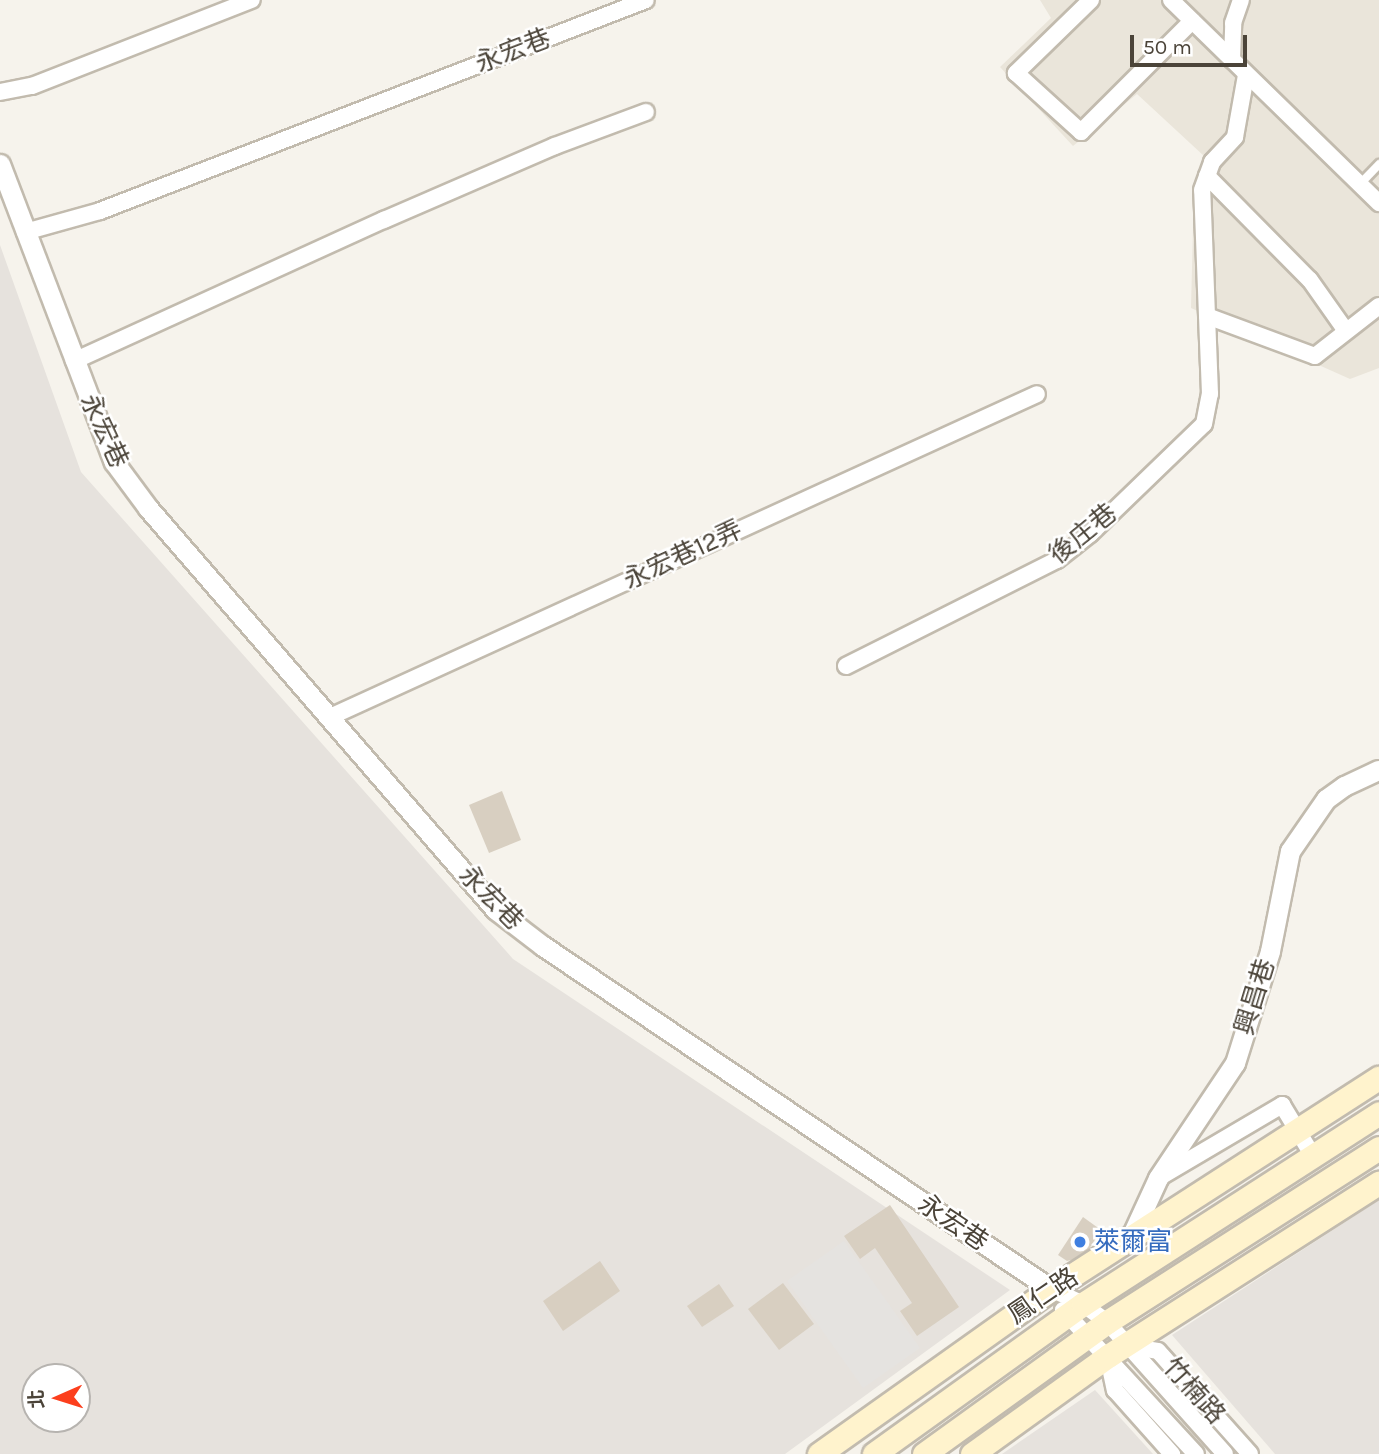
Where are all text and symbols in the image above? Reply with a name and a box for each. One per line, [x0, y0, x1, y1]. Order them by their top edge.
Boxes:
scale bar [1134, 21, 1251, 65]
street label: 永宏巷 [471, 22, 555, 80]
text: 50 m [1143, 35, 1192, 59]
street label: 永宏巷 [73, 389, 135, 473]
street label: 後庄巷 [1043, 497, 1123, 571]
street label: 永宏巷12弄 [619, 514, 747, 596]
street label: 永宏巷 [452, 859, 530, 937]
street label: 興昌巷 [1229, 955, 1281, 1039]
street label: 永宏巷 [912, 1188, 994, 1258]
place label: 萊爾富 [1094, 1226, 1172, 1258]
marker: 萊爾富 [1072, 1234, 1088, 1250]
street label: 鳳仁路 [1002, 1261, 1084, 1331]
street label: 竹楠路 [1156, 1352, 1232, 1430]
north arrow [21, 1363, 91, 1433]
text: 北 [26, 1389, 49, 1409]

